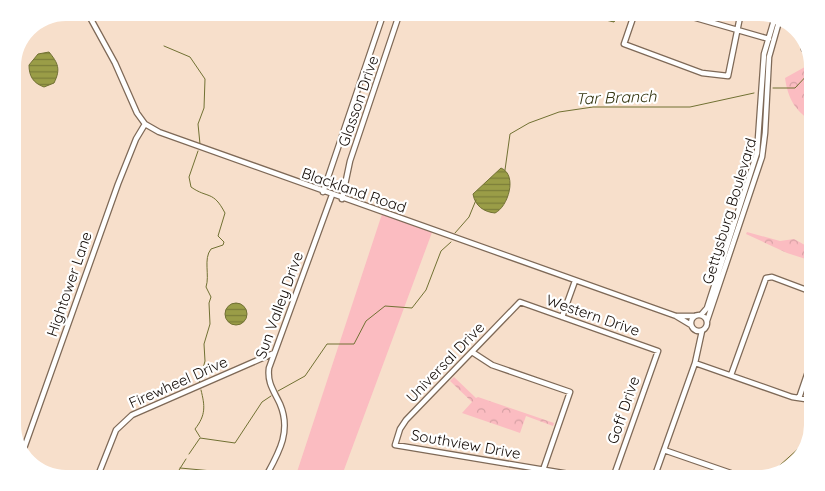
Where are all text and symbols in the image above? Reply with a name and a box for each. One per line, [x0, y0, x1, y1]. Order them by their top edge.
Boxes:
street label: Glasson Drive [334, 53, 382, 149]
water label: Tar Branch [575, 86, 658, 108]
street label: Gettysburg Boulevard [698, 136, 760, 286]
street label: Blackland Road [299, 163, 409, 217]
street label: Hightower Lane [42, 229, 96, 339]
street label: Sun Valley Drive [251, 249, 307, 361]
street label: Western Drive [544, 290, 642, 340]
street label: Universal Drive [402, 318, 488, 406]
street label: Firewheel Drive [126, 352, 230, 412]
street label: Goff Drive [603, 374, 643, 446]
street label: Southview Drive [410, 425, 522, 463]

